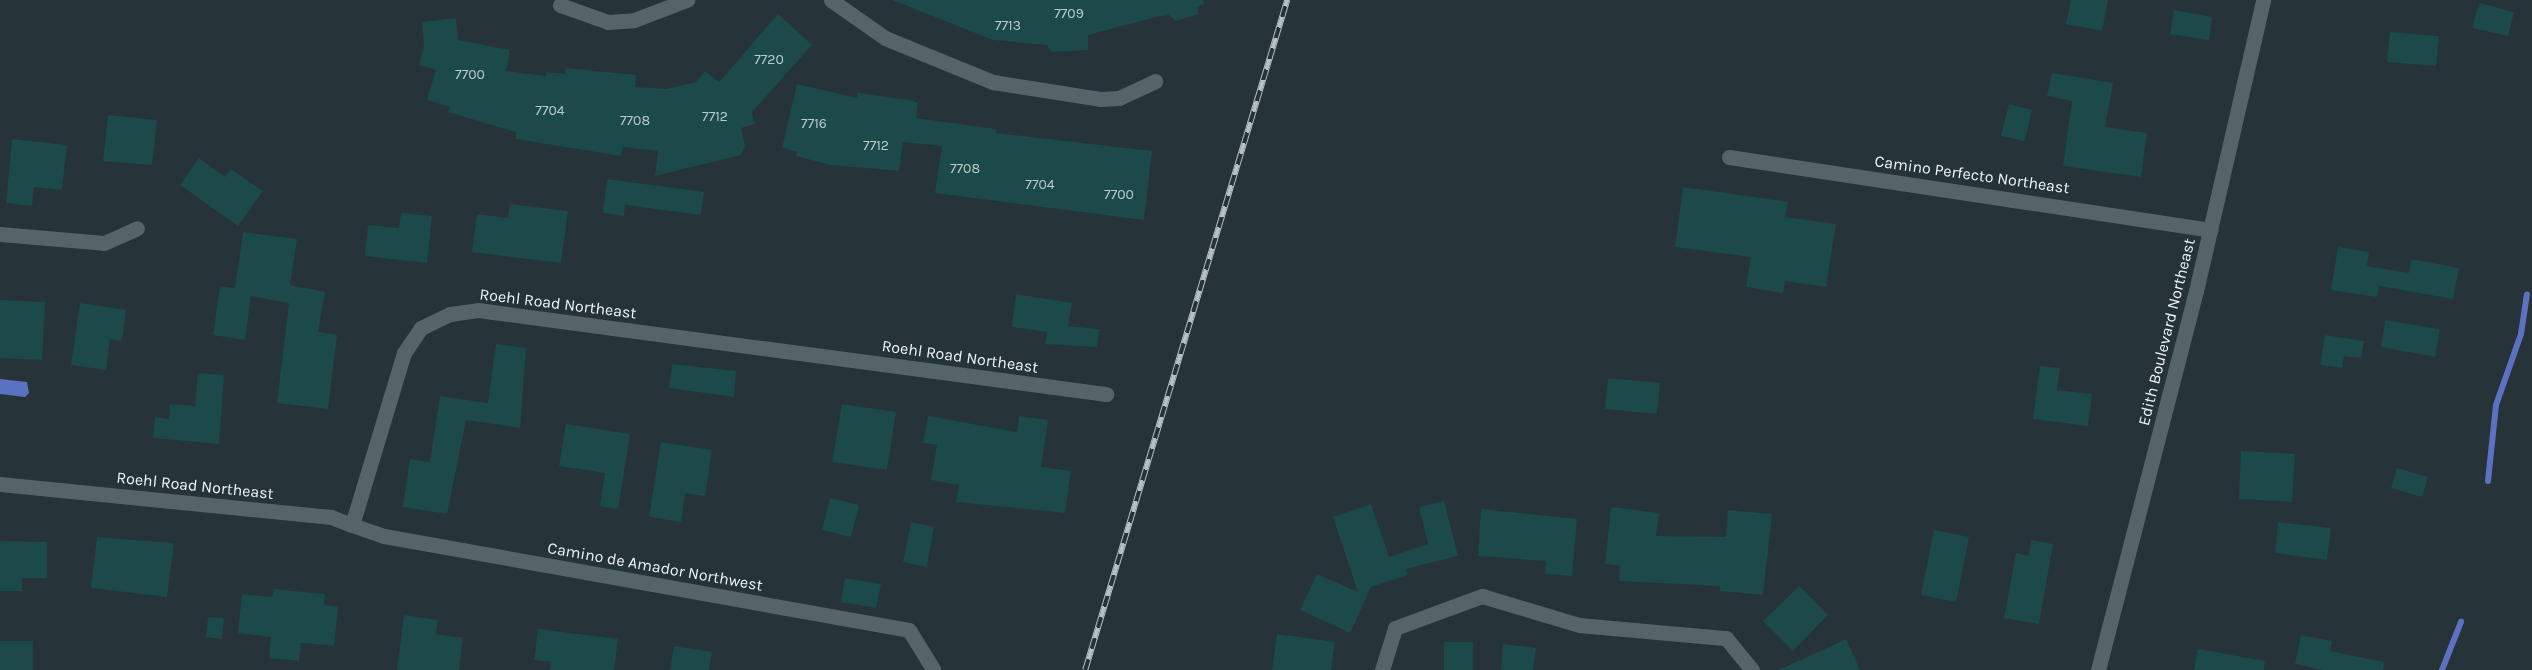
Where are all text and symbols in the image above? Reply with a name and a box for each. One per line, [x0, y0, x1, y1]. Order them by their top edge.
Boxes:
house number: 7709 [1054, 6, 1084, 22]
house number: 7713 [995, 18, 1021, 34]
house number: 7720 [754, 52, 784, 68]
house number: 7700 [455, 67, 485, 83]
house number: 7704 [535, 103, 565, 119]
house number: 7712 [702, 109, 728, 125]
house number: 7708 [620, 113, 650, 129]
house number: 7716 [801, 116, 827, 132]
house number: 7712 [863, 138, 889, 154]
street label: Camino Perfecto Northeast [1873, 152, 2071, 198]
house number: 7708 [950, 161, 980, 177]
house number: 7704 [1025, 177, 1055, 193]
house number: 7700 [1104, 187, 1134, 203]
street label: Edith Boulevard Northeast [2134, 236, 2200, 428]
street label: Roehl Road Northeast [478, 285, 638, 323]
street label: Roehl Road Northeast [880, 337, 1040, 377]
street label: Roehl Road Northeast [115, 468, 275, 504]
street label: Camino de Amador Northwest [546, 539, 764, 595]

